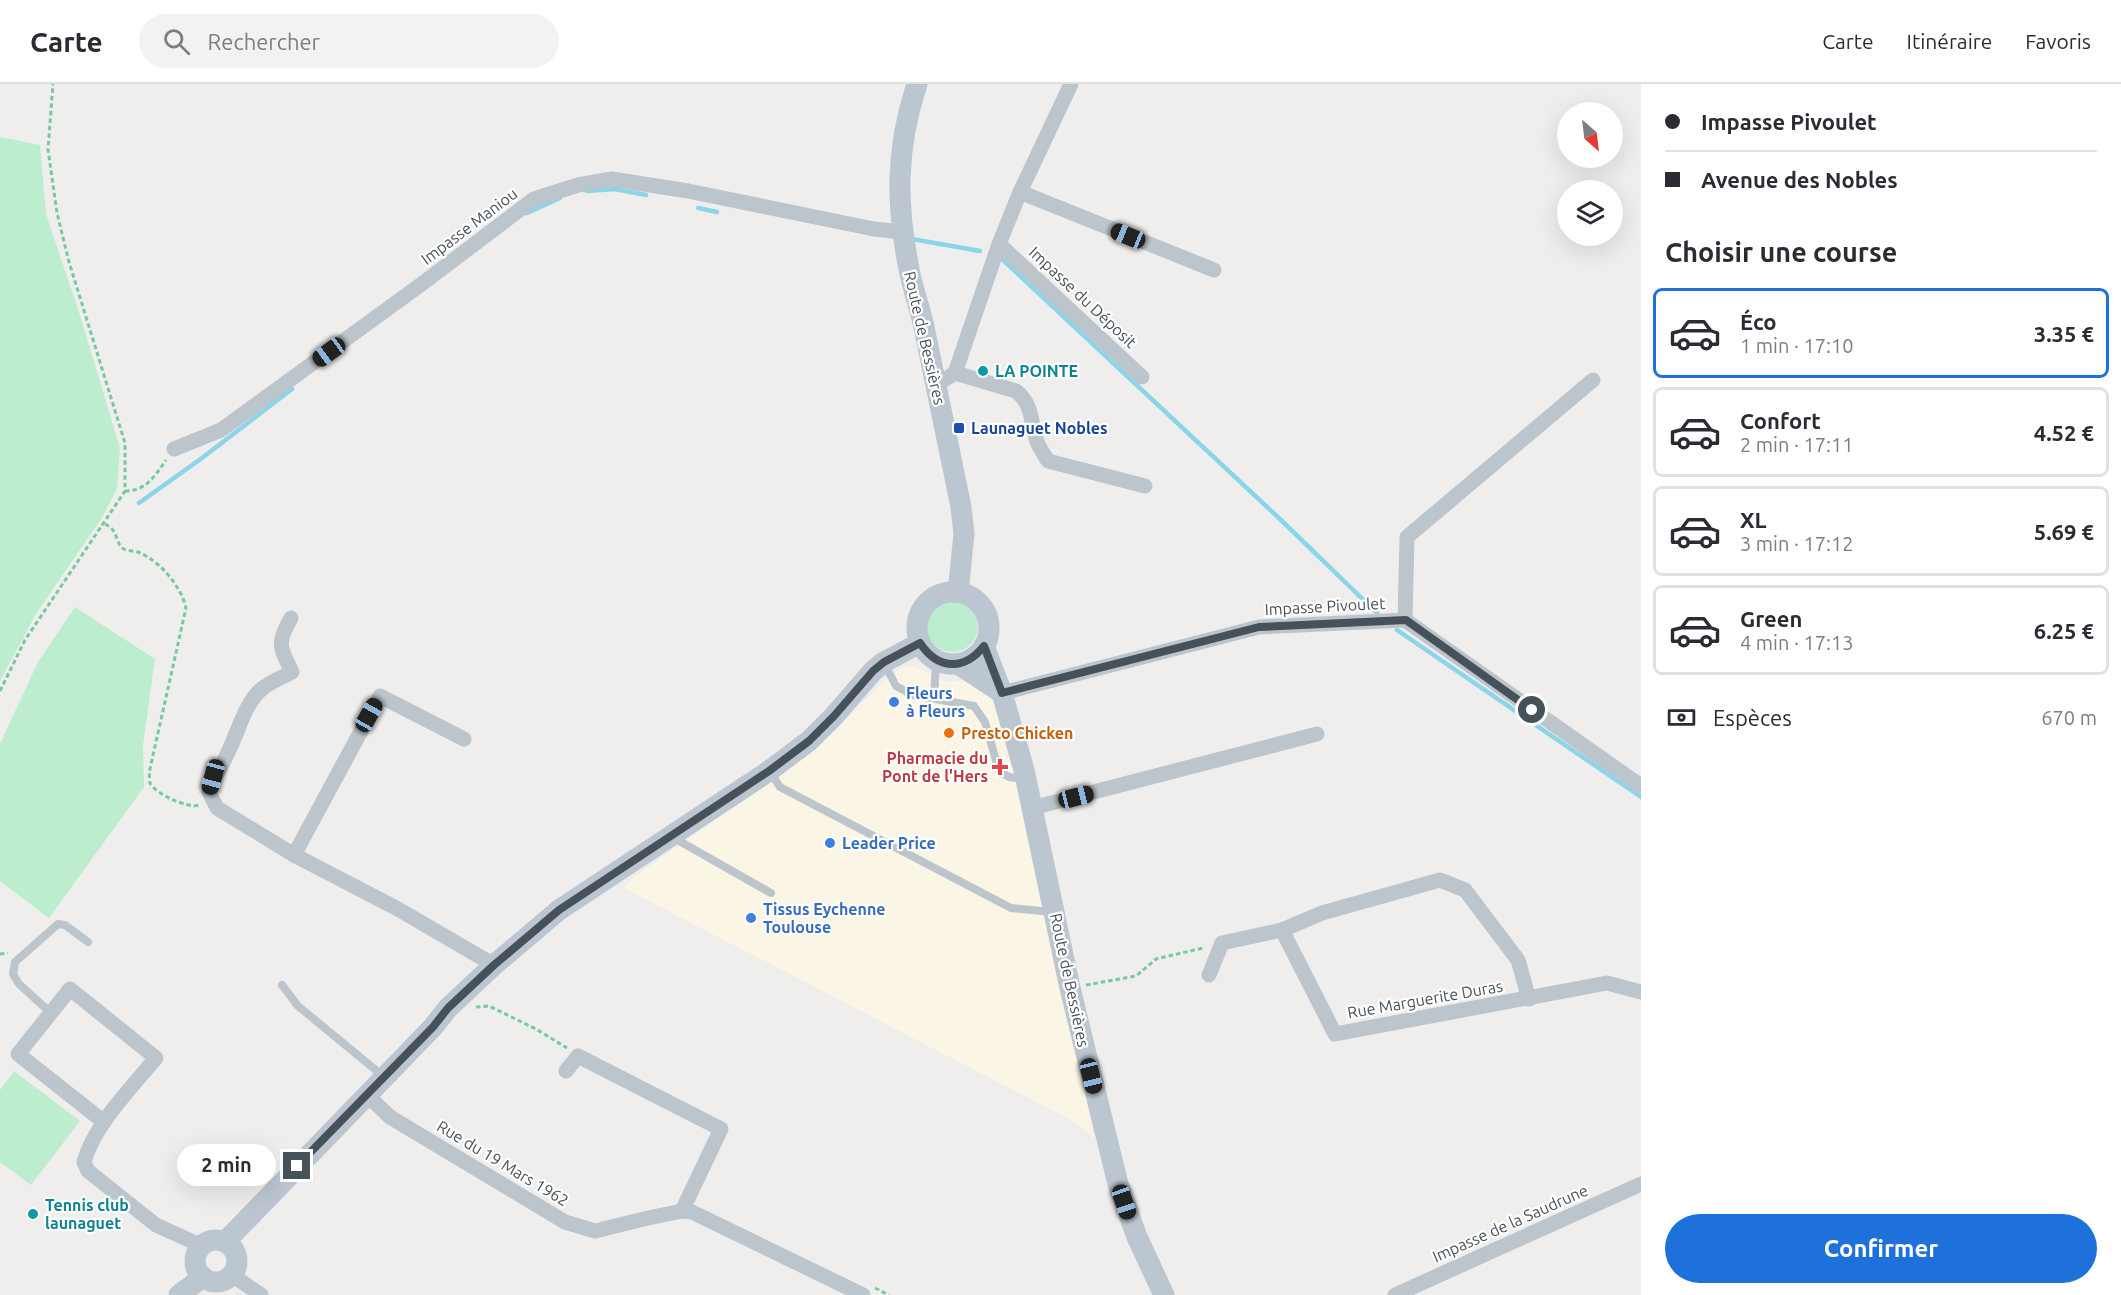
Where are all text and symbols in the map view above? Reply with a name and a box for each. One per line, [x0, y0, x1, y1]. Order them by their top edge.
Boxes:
search box [139, 14, 559, 68]
icon: search [160, 25, 193, 58]
text: Carte [30, 26, 103, 57]
text: Rechercher [208, 29, 320, 54]
text: Carte [1822, 29, 1874, 53]
text: Itinéraire [1907, 29, 1992, 53]
text: Favoris [2025, 29, 2091, 53]
north arrow [1557, 102, 1623, 168]
map controls [1557, 102, 1623, 246]
text: Impasse Pivoulet [1701, 109, 1877, 134]
text: Avenue des Nobles [1701, 167, 1898, 192]
button: layers [1557, 180, 1623, 246]
street label: Impasse Maniou [417, 184, 521, 268]
car [1108, 221, 1148, 251]
text: Choisir une course [1665, 237, 1897, 267]
street label: Impasse du Déposit [1026, 243, 1141, 352]
street label: Route de Bessières [901, 269, 949, 407]
icon: car [1668, 306, 1722, 360]
text: Éco [1740, 309, 1777, 334]
text: 3.35 € [2034, 321, 2094, 346]
car [309, 334, 349, 370]
text: 1 min · 17:10 [1740, 334, 1854, 357]
place label: LA POINTE [995, 362, 1078, 380]
marker: LA POINTE [976, 364, 990, 378]
icon: car [1668, 405, 1722, 459]
text: Confort [1740, 408, 1821, 433]
place label: Launaguet Nobles [971, 419, 1108, 437]
text: 4.52 € [2034, 420, 2094, 445]
marker: Launaguet Nobles [952, 421, 966, 435]
text: 2 min · 17:11 [1740, 433, 1854, 456]
icon: car [1668, 504, 1722, 558]
text: XL [1740, 507, 1767, 532]
text: 5.69 € [2034, 519, 2094, 544]
text: 3 min · 17:12 [1740, 532, 1854, 555]
street label: Impasse Pivoulet [1264, 594, 1387, 618]
icon: car [1668, 603, 1722, 657]
text: Green [1740, 606, 1802, 631]
text: 6.25 € [2034, 618, 2094, 643]
text: 4 min · 17:13 [1740, 631, 1854, 654]
place label: Fleurs à Fleurs [906, 684, 965, 720]
car [352, 695, 386, 735]
marker: Fleurs à Fleurs [887, 695, 901, 709]
route start [1518, 696, 1545, 723]
icon: cash [1665, 701, 1698, 734]
text: Espèces [1713, 705, 1792, 730]
text: 670 m [2041, 706, 2097, 729]
place label: Presto Chicken [961, 724, 1073, 742]
marker: Presto Chicken [942, 726, 956, 740]
place label: Pharmacie du Pont de l'Hers [882, 749, 988, 785]
car [200, 757, 226, 797]
marker: Pharmacie du Pont de l'Hers [993, 760, 1007, 774]
car [1056, 784, 1096, 810]
place label: Leader Price [842, 834, 936, 852]
marker: Leader Price [823, 836, 837, 850]
place label: Tissus Eychenne Toulouse [763, 900, 885, 936]
marker: Tissus Eychenne Toulouse [744, 911, 758, 925]
street label: Route de Bessières [1047, 911, 1093, 1049]
street label: Rue Marguerite Duras [1346, 976, 1504, 1022]
car [1078, 1056, 1104, 1096]
street label: Rue du 19 Mars 1962 [434, 1117, 572, 1209]
callout: 2 min [177, 1145, 276, 1187]
route end [283, 1152, 310, 1179]
text: 2 min [201, 1153, 252, 1176]
street label: Impasse de la Saudrune [1430, 1181, 1590, 1265]
car [1110, 1182, 1138, 1222]
place label: Tennis club launaguet [45, 1196, 129, 1232]
marker: Tennis club launaguet [26, 1207, 40, 1221]
button: Confirmer [1665, 1214, 2097, 1283]

